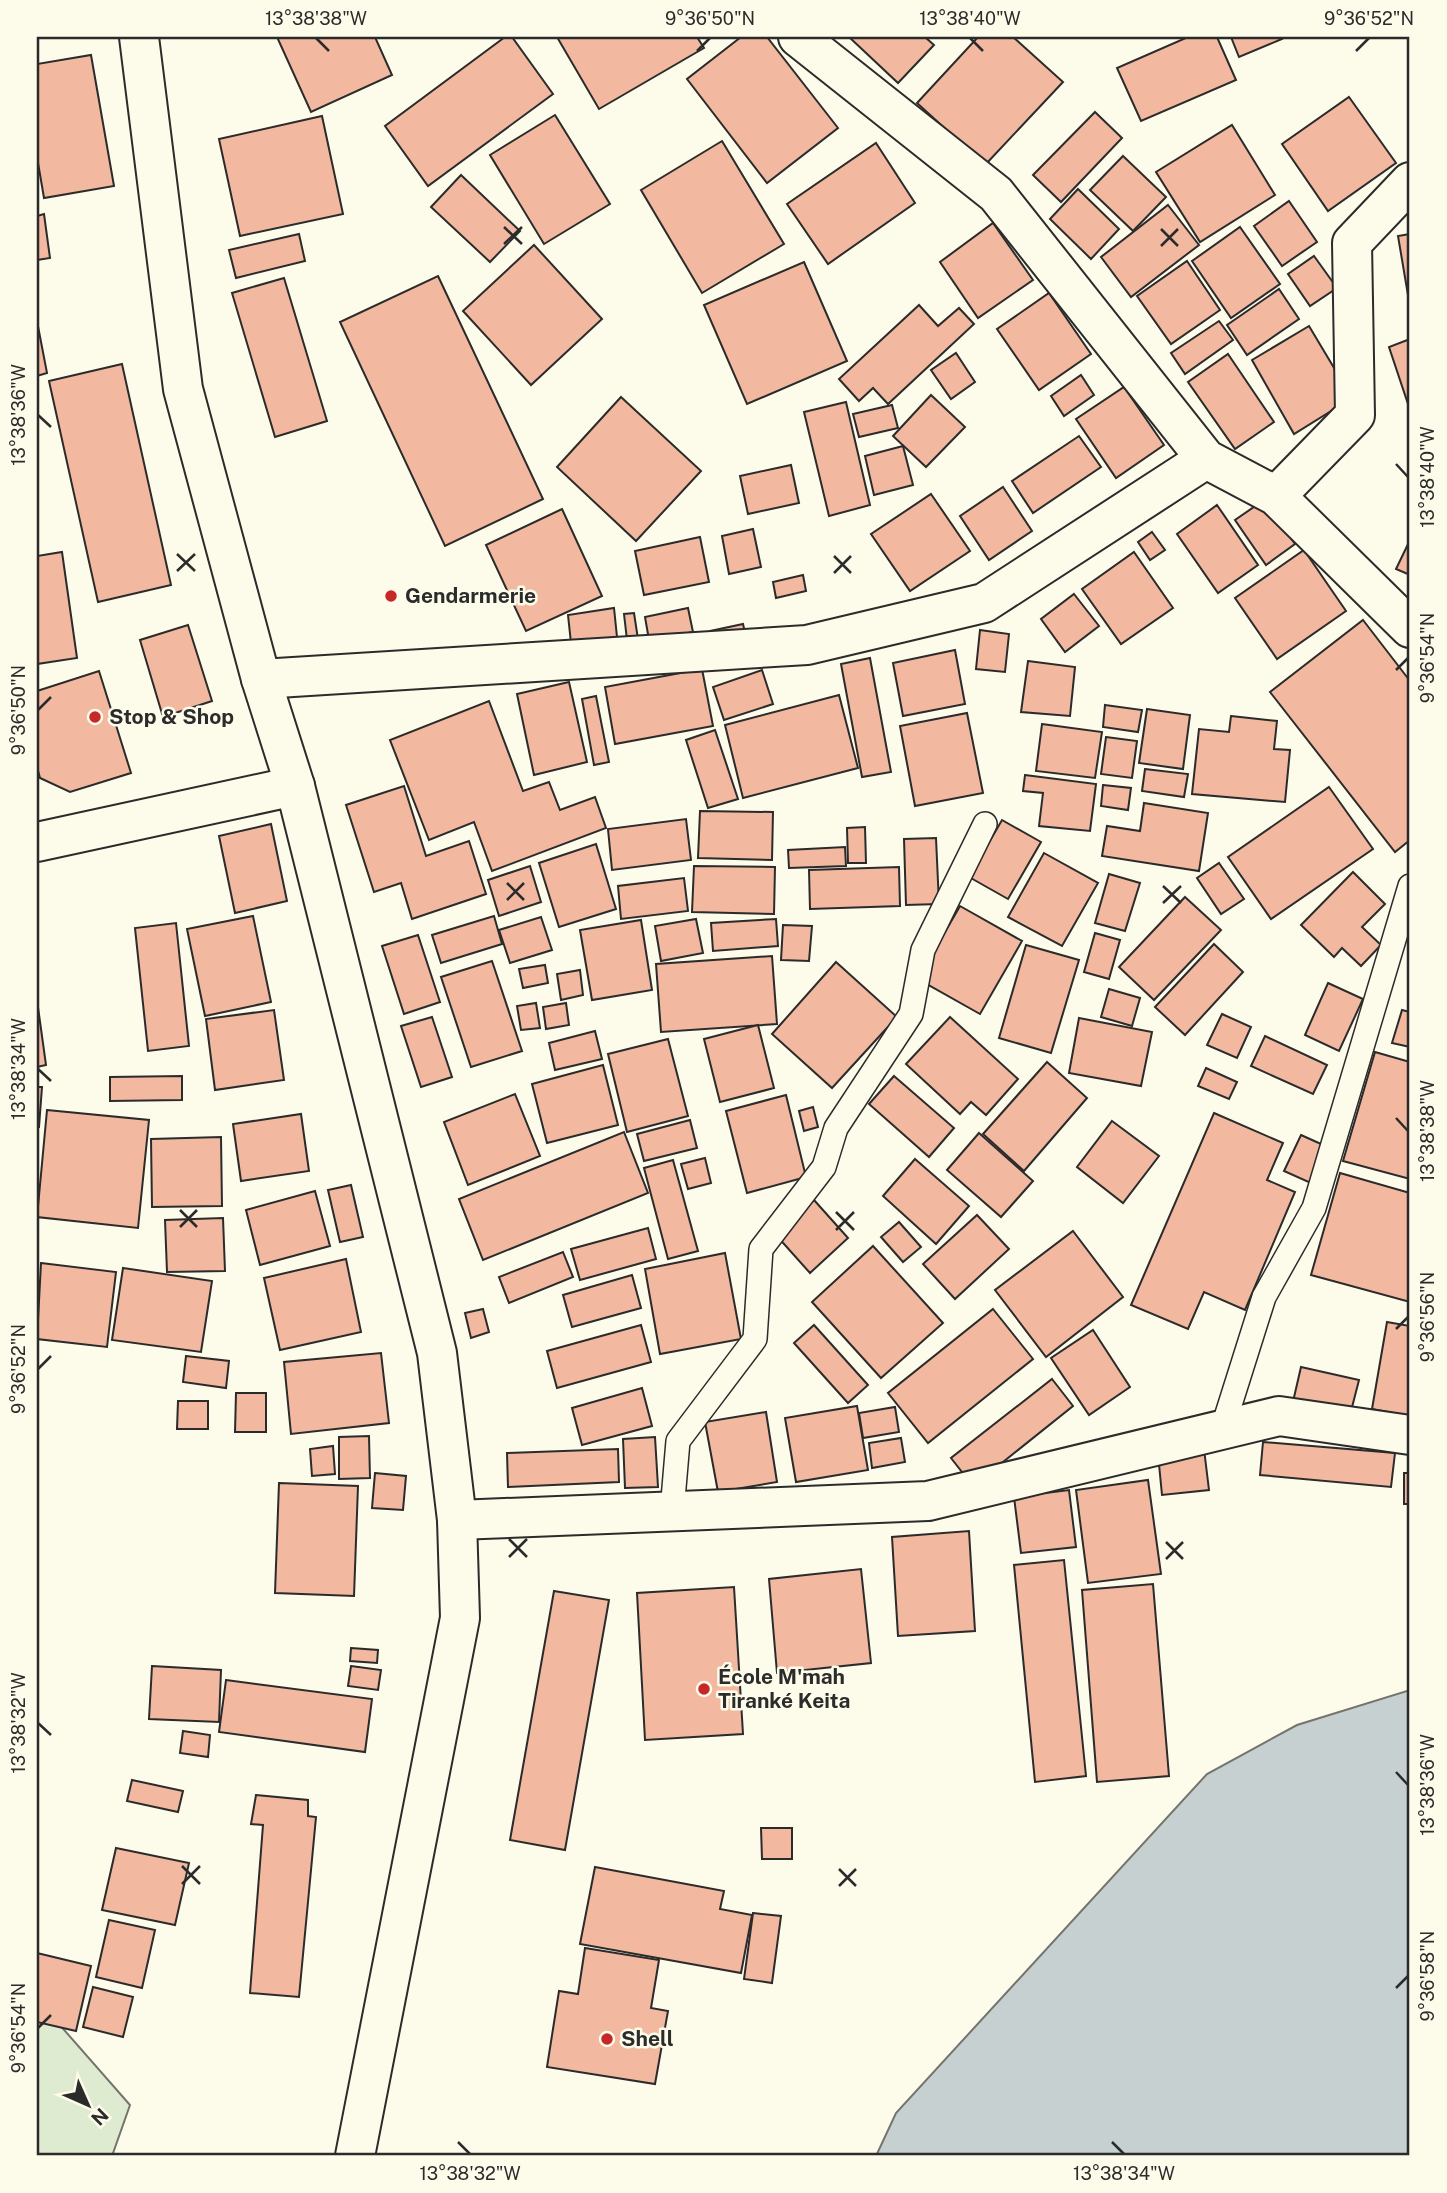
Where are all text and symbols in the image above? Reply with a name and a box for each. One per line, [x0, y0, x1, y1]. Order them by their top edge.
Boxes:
text: 13°38'38"W [265, 8, 367, 29]
text: 9°36'50"N [665, 8, 755, 29]
text: 13°38'40"W [919, 8, 1021, 29]
text: 9°36'52"N [1324, 8, 1414, 29]
text: 13°38'36"W [8, 364, 29, 466]
text: 13°38'40"W [1417, 426, 1438, 528]
place label: Gendarmerie [405, 583, 536, 608]
marker: Gendarmerie [383, 588, 399, 604]
text: 9°36'54"N [1417, 613, 1438, 703]
text: 9°36'50"N [8, 665, 29, 755]
place label: Stop & Shop [109, 704, 234, 729]
marker: Stop & Shop [87, 709, 103, 725]
text: 13°38'34"W [8, 1018, 29, 1120]
text: 13°38'38"W [1417, 1080, 1438, 1182]
text: 9°36'56"N [1417, 1272, 1438, 1362]
text: 9°36'52"N [8, 1324, 29, 1414]
place label: École M'mah Tiranké Keita [718, 1664, 850, 1713]
text: 13°38'32"W [8, 1672, 29, 1774]
marker: École M'mah Tiranké Keita [696, 1681, 712, 1697]
text: 13°38'36"W [1417, 1734, 1438, 1836]
text: 9°36'58"N [1417, 1931, 1438, 2021]
text: 9°36'54"N [8, 1983, 29, 2073]
place label: Shell [621, 2026, 674, 2051]
marker: Shell [599, 2031, 615, 2047]
north arrow [52, 2070, 122, 2140]
text: N [87, 2104, 113, 2130]
text: 13°38'32"W [419, 2163, 521, 2184]
text: 13°38'34"W [1073, 2163, 1175, 2184]

